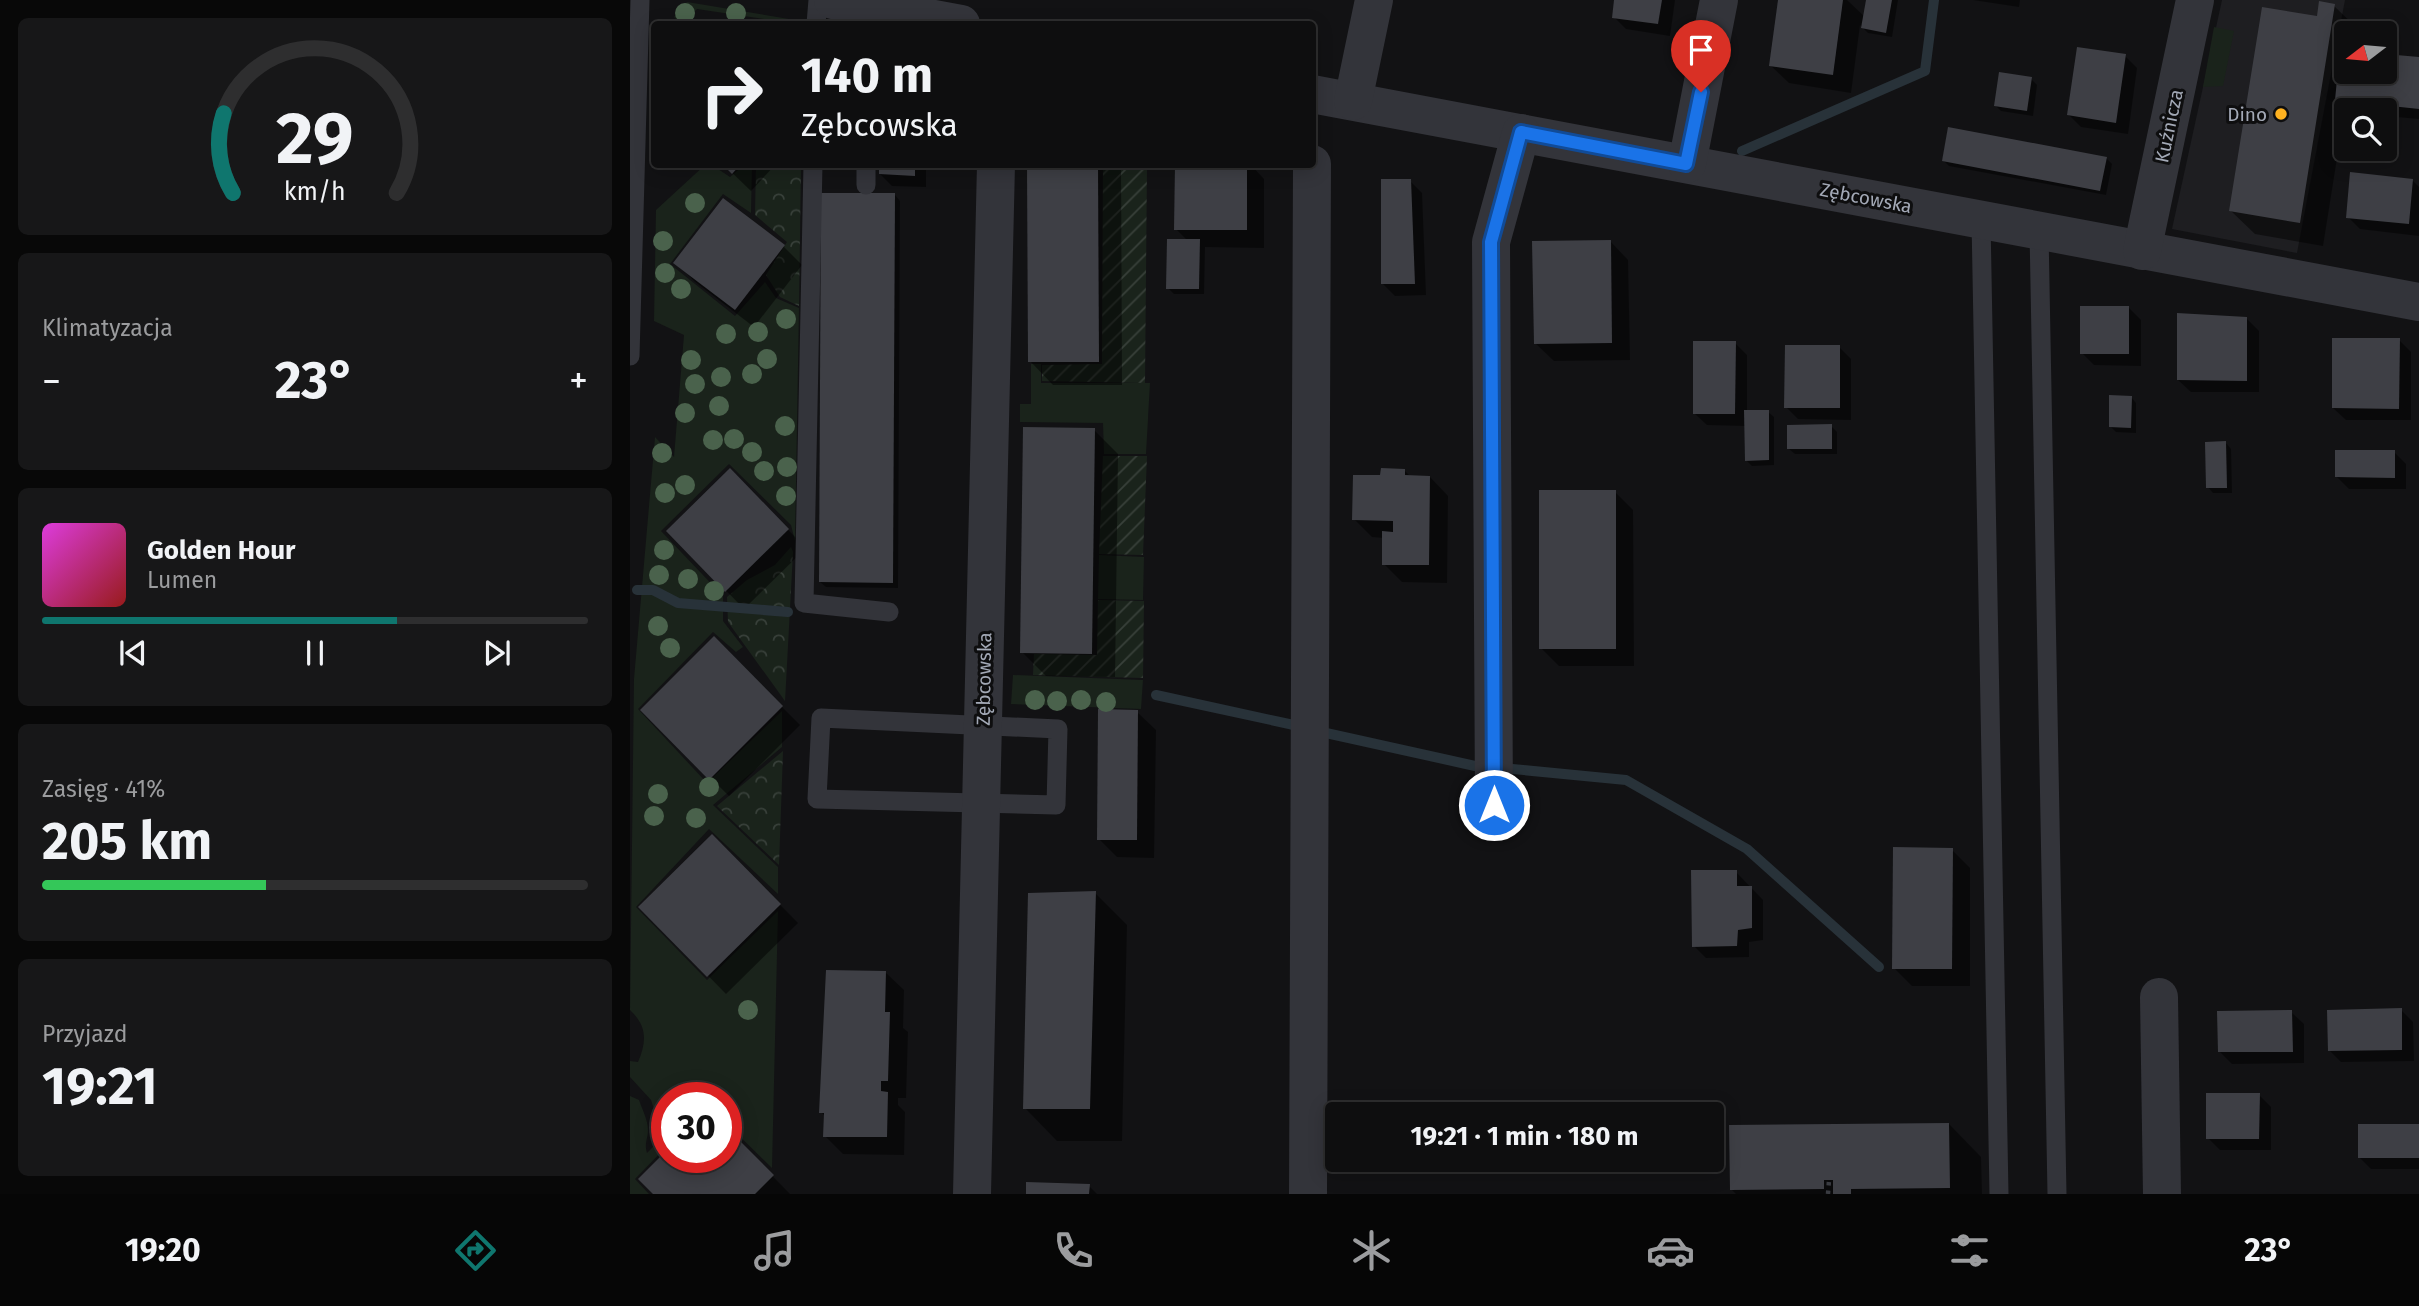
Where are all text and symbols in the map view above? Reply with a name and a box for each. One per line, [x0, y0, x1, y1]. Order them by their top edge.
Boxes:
pin [1671, 20, 1731, 92]
north arrow [2334, 21, 2398, 84]
map controls [2334, 21, 2397, 161]
icon: arrive [1682, 31, 1720, 69]
text: 140 m [801, 46, 933, 105]
icon: right [686, 49, 777, 140]
street label: Kuźnicza [2150, 87, 2188, 165]
text: 29 [276, 95, 354, 182]
button: search [2334, 98, 2397, 161]
place label: Dino [2227, 103, 2267, 126]
text: Zębcowska [801, 106, 958, 144]
marker: Dino [2273, 106, 2289, 122]
text: km/h [284, 176, 346, 206]
street label: Zębcowska [1818, 178, 1914, 218]
text: Klimatyzacja [42, 314, 173, 342]
text: 23° [275, 349, 355, 412]
text: − [42, 358, 61, 404]
text: + [569, 358, 588, 404]
text: Golden Hour [147, 535, 295, 566]
text: Lumen [147, 566, 217, 594]
street label: Zębcowska [972, 632, 996, 726]
icon: previous [114, 634, 152, 672]
icon: pause [296, 634, 334, 672]
icon: next [478, 634, 516, 672]
position arrow [1457, 768, 1531, 842]
text: Zasięg · 41% [42, 775, 165, 803]
text: 205 km [42, 810, 212, 873]
text: Przyjazd [42, 1020, 128, 1048]
text: 19:21 [42, 1055, 158, 1118]
speed limit sign: 30 [651, 1082, 742, 1173]
text: 19:21 · 1 min · 180 m [1411, 1121, 1638, 1152]
icon: directions [451, 1226, 500, 1275]
icon: music [750, 1226, 799, 1275]
icon: phone [1049, 1226, 1098, 1275]
icon: climate [1347, 1226, 1396, 1275]
icon: car [1646, 1226, 1695, 1275]
icon: filters [1945, 1226, 1994, 1275]
text: 19:20 [125, 1231, 201, 1269]
text: 23° [2244, 1231, 2294, 1269]

